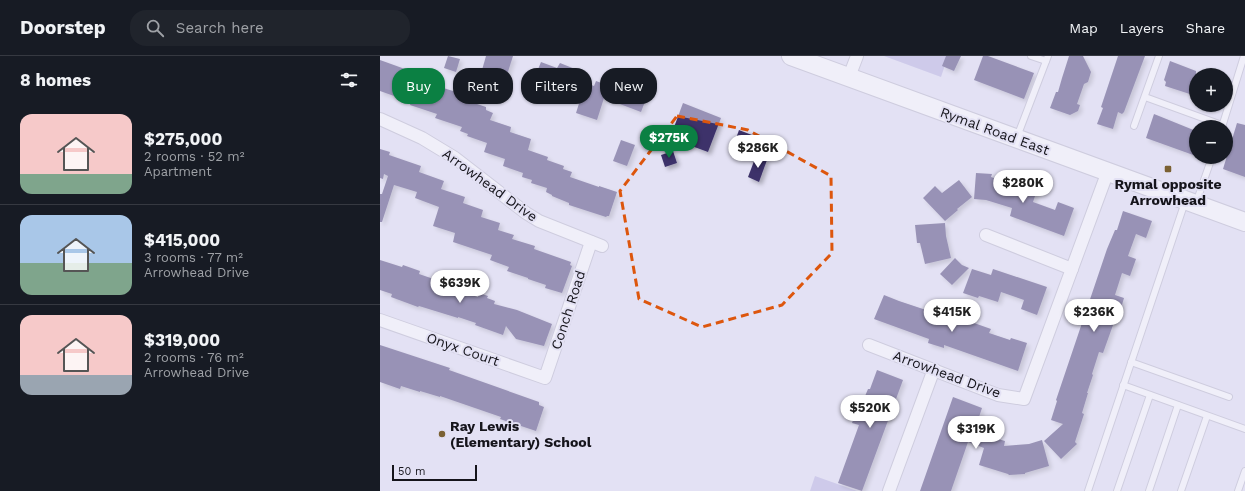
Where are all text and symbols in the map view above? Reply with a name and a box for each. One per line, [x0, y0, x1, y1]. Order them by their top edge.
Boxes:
search box [130, 10, 410, 46]
text: Doorstep [20, 16, 106, 39]
icon: search [144, 17, 166, 39]
text: Search here [176, 19, 264, 37]
text: Map [1069, 20, 1098, 36]
text: Layers [1120, 20, 1164, 36]
text: Share [1186, 20, 1225, 36]
chip: Buy [392, 68, 445, 104]
chip: Rent [453, 68, 513, 104]
chip: Filters [521, 68, 592, 104]
chip: New [600, 68, 657, 104]
map controls [1189, 68, 1233, 164]
button: + [1189, 68, 1233, 112]
icon: filters [338, 69, 360, 91]
text: 8 homes [20, 70, 91, 90]
street label: Rymal Road East [938, 104, 1052, 158]
button: − [1189, 120, 1233, 164]
pin: $275K [641, 125, 697, 159]
text: $275,000 [144, 129, 222, 149]
icon: home [52, 130, 100, 178]
text: $275K [649, 130, 689, 145]
pin: $286K [730, 135, 786, 169]
text: $286K [737, 140, 779, 155]
street label: Arrowhead Drive [439, 145, 541, 225]
text: 2 rooms · 52 m² [144, 149, 244, 164]
text: Apartment [144, 164, 212, 179]
marker: Rymal opposite Arrowhead [1163, 164, 1173, 174]
pin: $280K [995, 170, 1051, 204]
text: $280K [1002, 175, 1044, 190]
place label: Rymal opposite Arrowhead [1114, 176, 1222, 208]
text: $415,000 [144, 230, 220, 250]
icon: home [52, 231, 100, 279]
text: 3 rooms · 77 m² [144, 250, 243, 265]
text: Arrowhead Drive [144, 265, 249, 280]
street label: Conch Road [548, 268, 588, 352]
pin: $639K [432, 270, 488, 304]
text: $639K [439, 275, 481, 290]
pin: $415K [924, 299, 980, 333]
pin: $236K [1066, 299, 1122, 333]
text: $415K [933, 304, 971, 319]
text: $236K [1074, 304, 1114, 319]
street label: Onyx Court [425, 329, 502, 369]
text: $319,000 [144, 330, 220, 350]
icon: home [52, 331, 100, 379]
street label: Arrowhead Drive [891, 347, 1003, 401]
text: 2 rooms · 76 m² [144, 350, 244, 365]
text: Arrowhead Drive [144, 365, 249, 380]
pin: $520K [842, 395, 898, 429]
text: $520K [849, 400, 891, 415]
pin: $319K [948, 416, 1004, 450]
place label: Ray Lewis (Elementary) School [450, 418, 592, 450]
text: $319K [957, 421, 995, 436]
marker: Ray Lewis (Elementary) School [437, 429, 447, 439]
scale bar [392, 463, 477, 482]
text: 50 m [398, 465, 425, 478]

